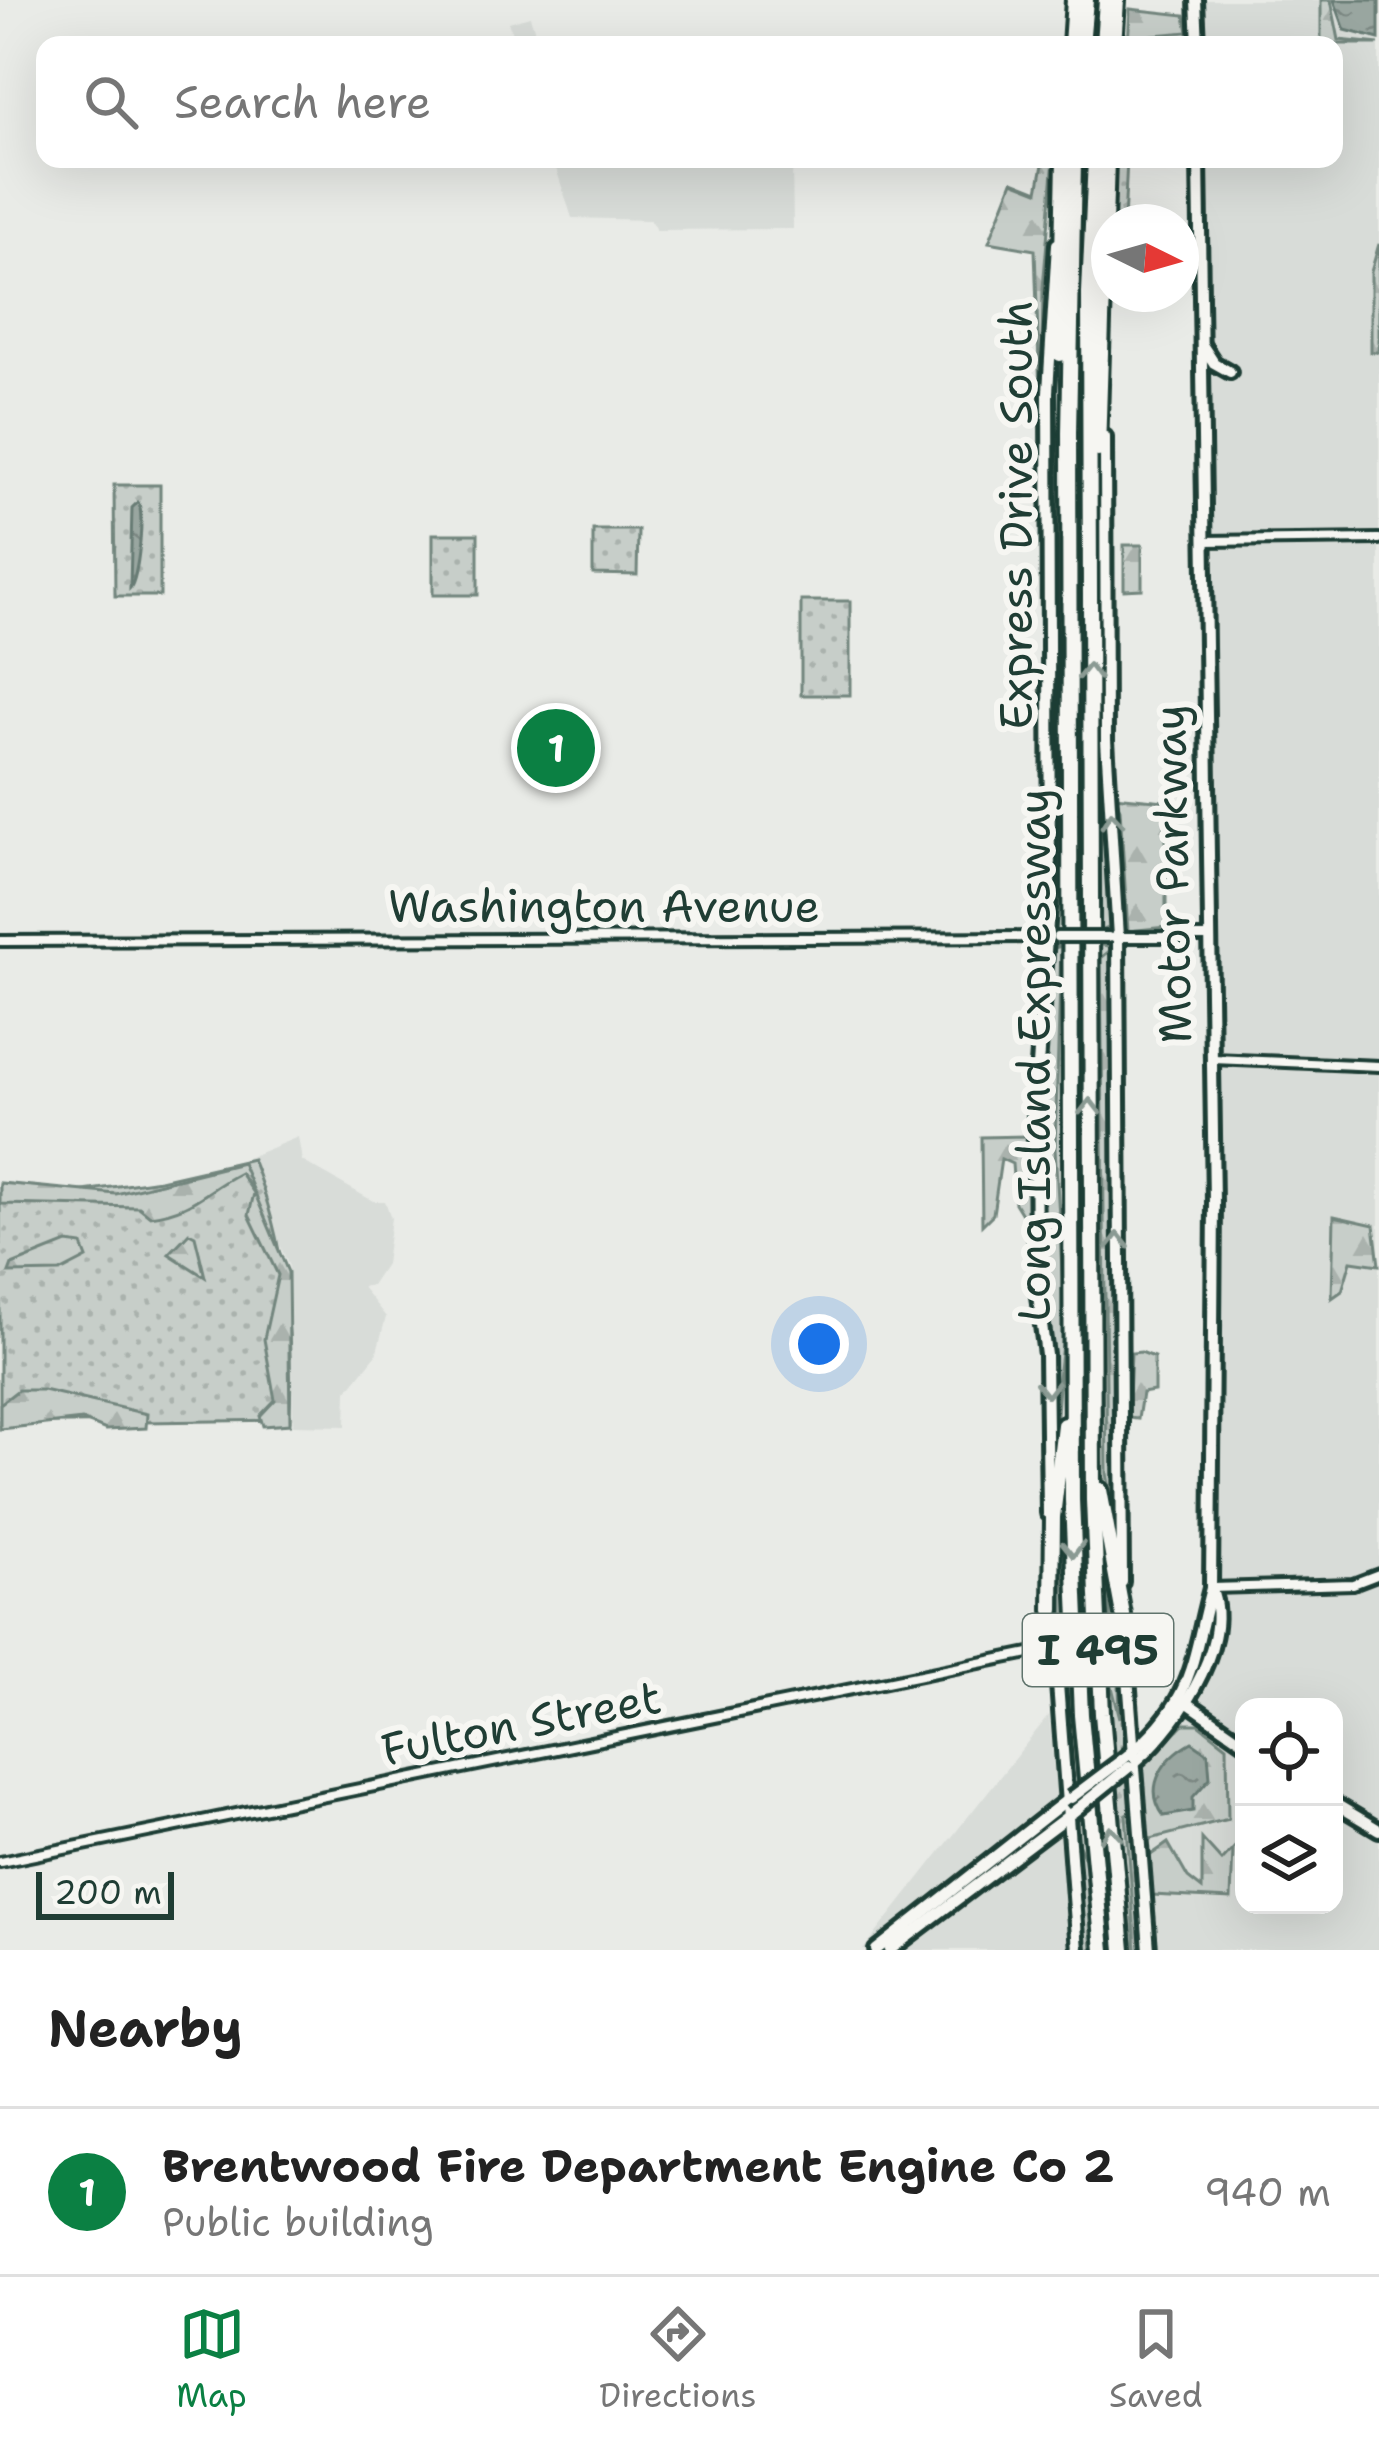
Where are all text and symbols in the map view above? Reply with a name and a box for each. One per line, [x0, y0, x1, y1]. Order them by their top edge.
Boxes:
search box [36, 36, 1343, 168]
icon: search [78, 69, 144, 135]
text: Search here [174, 72, 431, 132]
north arrow [1091, 204, 1199, 312]
street label: Express Drive South [986, 300, 1046, 730]
one-way arrow [1076, 662, 1102, 680]
pin: 1 [517, 703, 595, 793]
street label: Motor Parkway [1139, 704, 1205, 1044]
street label: Long Island Expressway [1004, 788, 1064, 1322]
one-way arrow [1099, 810, 1125, 829]
street label: Washington Avenue [388, 876, 820, 936]
one-way arrow [1078, 1097, 1104, 1116]
one-way arrow [1105, 1231, 1131, 1249]
your location [789, 1314, 849, 1374]
one-way arrow [1033, 1380, 1059, 1399]
one-way arrow [1059, 1540, 1085, 1559]
road number: I 495 [1023, 1614, 1173, 1686]
street label: Fulton Street [376, 1667, 666, 1779]
map controls [1235, 1698, 1343, 1914]
button: locate [1235, 1698, 1343, 1806]
button: layers [1235, 1806, 1343, 1914]
one-way arrow [1099, 1824, 1124, 1843]
scale bar [36, 1866, 174, 1919]
text: 200 m [54, 1870, 162, 1915]
text: Nearby [48, 1994, 243, 2062]
text: Brentwood Fire Department Engine Co 2 [162, 2136, 1114, 2196]
text: 1 [78, 2166, 96, 2218]
text: 940 m [1204, 2166, 1331, 2218]
text: Public building [162, 2196, 434, 2248]
tab: Map [176, 2301, 247, 2418]
tab: Directions [599, 2301, 757, 2418]
tab: Saved [1109, 2301, 1203, 2418]

